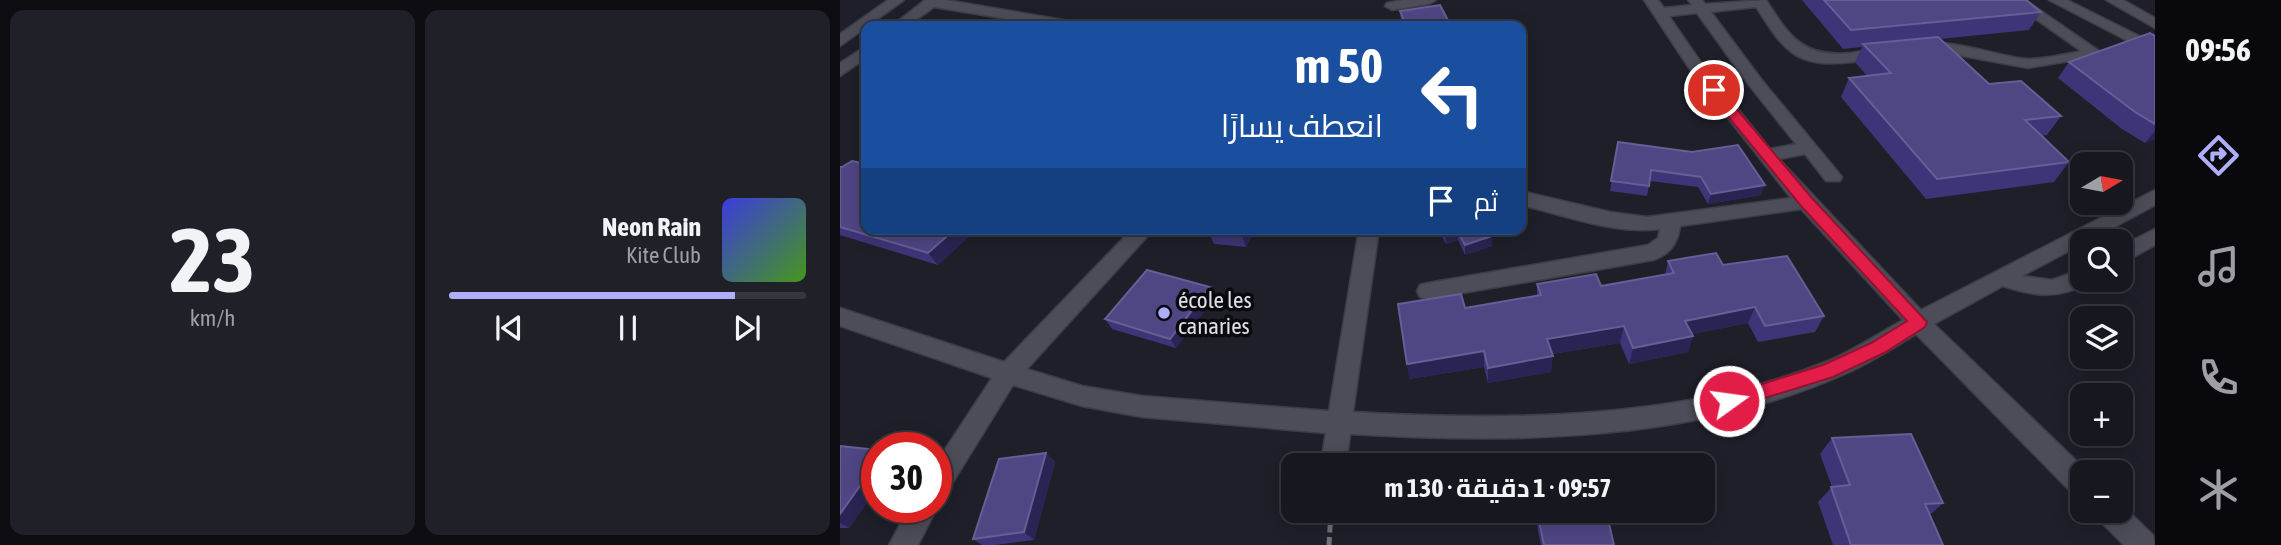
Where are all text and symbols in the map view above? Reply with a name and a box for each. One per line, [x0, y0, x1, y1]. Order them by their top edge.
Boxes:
text: 09:56 [2185, 31, 2251, 68]
text: 50 m [1295, 37, 1383, 93]
icon: left [1407, 49, 1498, 140]
pin [1684, 60, 1744, 120]
icon: arrive [1695, 71, 1733, 109]
text: انعطف يسارًا [1221, 107, 1383, 144]
icon: directions [2194, 131, 2243, 180]
north arrow [2070, 152, 2133, 215]
map controls [2070, 152, 2133, 523]
icon: arrive [1422, 182, 1460, 220]
text: ثم [1474, 187, 1498, 217]
text: 23 [170, 207, 255, 311]
text: Neon Rain [602, 212, 701, 242]
button: search [2070, 229, 2133, 292]
text: Kite Club [626, 242, 701, 268]
icon: music [2194, 242, 2243, 291]
place label: école les canaries [1178, 287, 1252, 339]
text: km/h [190, 305, 235, 331]
marker: école les canaries [1156, 305, 1172, 321]
button: layers [2070, 306, 2133, 369]
icon: previous [490, 309, 528, 347]
icon: pause [609, 309, 647, 347]
icon: next [728, 309, 766, 347]
icon: phone [2194, 353, 2243, 402]
position arrow [1692, 364, 1766, 438]
button: + [2070, 383, 2133, 446]
speed limit sign: 30 [861, 432, 952, 523]
button: − [2070, 460, 2133, 523]
icon: climate [2194, 465, 2243, 514]
text: 09:57 · 1 دقيقة · 130 m [1384, 473, 1612, 503]

